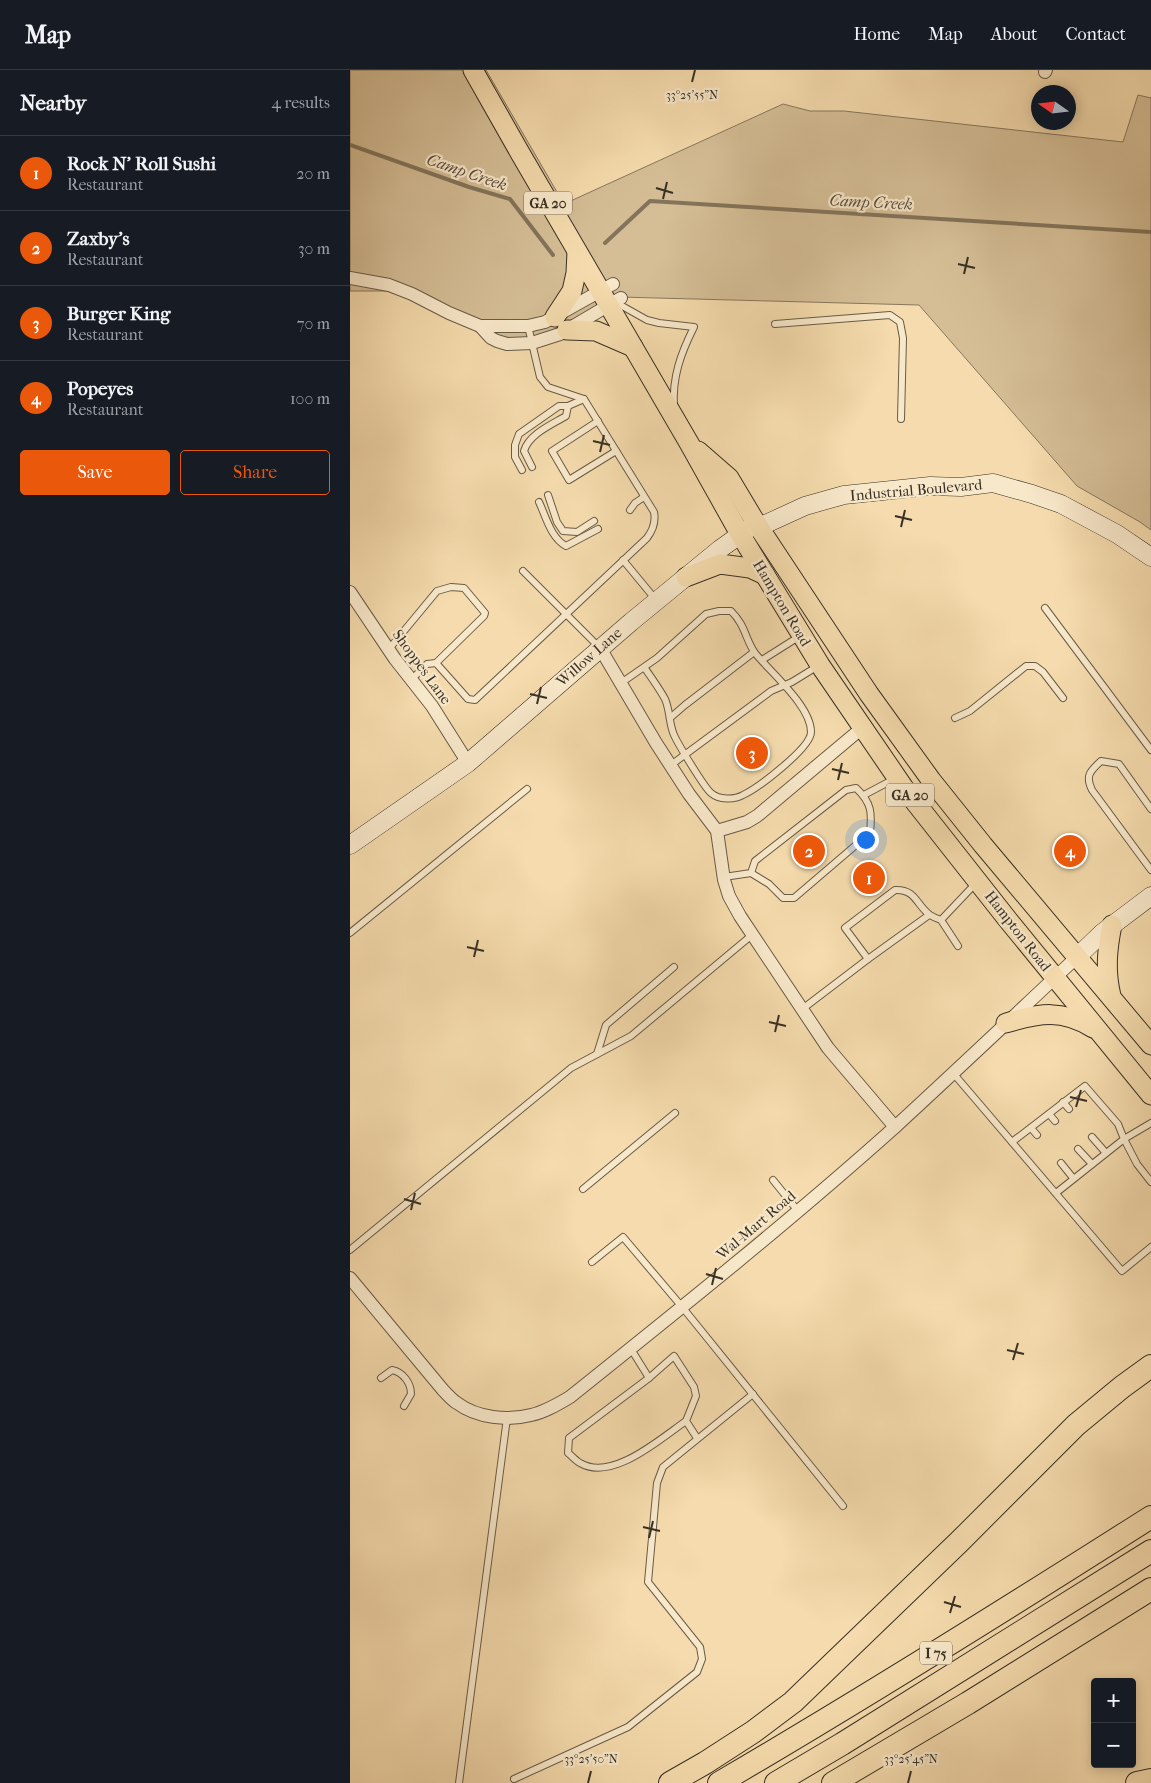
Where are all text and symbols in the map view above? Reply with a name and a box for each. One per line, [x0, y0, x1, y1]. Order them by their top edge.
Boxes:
text: Map [25, 21, 71, 49]
text: Home [853, 24, 900, 45]
text: Map [928, 24, 963, 45]
text: About [991, 24, 1037, 45]
text: Contact [1065, 24, 1126, 45]
north arrow [1031, 85, 1076, 130]
text: 33°25'55"N [666, 88, 718, 102]
text: Nearby [20, 91, 86, 115]
text: 4 results [272, 93, 330, 112]
water label: Camp Creek [425, 149, 509, 195]
text: Rock N' Roll Sushi [67, 153, 216, 175]
text: 1 [33, 164, 39, 183]
text: 20 m [296, 164, 330, 183]
text: Restaurant [67, 175, 143, 194]
water label: Camp Creek [829, 190, 913, 214]
road number: GA 20 [524, 192, 572, 214]
text: Zaxby's [67, 228, 129, 250]
text: 2 [32, 239, 40, 258]
text: 30 m [298, 239, 330, 258]
text: Restaurant [67, 250, 143, 269]
text: Burger King [67, 303, 170, 325]
text: 3 [33, 314, 39, 333]
text: 70 m [297, 314, 330, 333]
text: Restaurant [67, 325, 143, 344]
text: Popeyes [67, 378, 133, 400]
text: 4 [31, 389, 41, 408]
text: 100 m [290, 389, 330, 408]
text: Restaurant [67, 400, 143, 419]
button: Save [20, 450, 170, 495]
button: Share [180, 450, 330, 495]
street label: Industrial Boulevard [849, 475, 984, 505]
street label: Hampton Road [749, 557, 815, 650]
street label: Willow Lane [552, 623, 626, 691]
street label: Shoppes Lane [389, 626, 456, 708]
pin: 3 [736, 734, 768, 772]
road number: GA 20 [886, 784, 934, 806]
your location [853, 827, 879, 853]
pin: 2 [793, 832, 825, 870]
pin: 4 [1054, 832, 1086, 870]
pin: 1 [853, 859, 885, 897]
street label: Hampton Road [981, 887, 1056, 976]
street label: Wal-Mart Road [712, 1186, 800, 1264]
road number: I 75 [920, 1642, 952, 1665]
map controls [1091, 1678, 1136, 1768]
button: + [1091, 1678, 1136, 1723]
button: − [1091, 1723, 1136, 1768]
text: 33°25'50"N [564, 1752, 618, 1766]
text: 33°25'45"N [884, 1752, 938, 1766]

